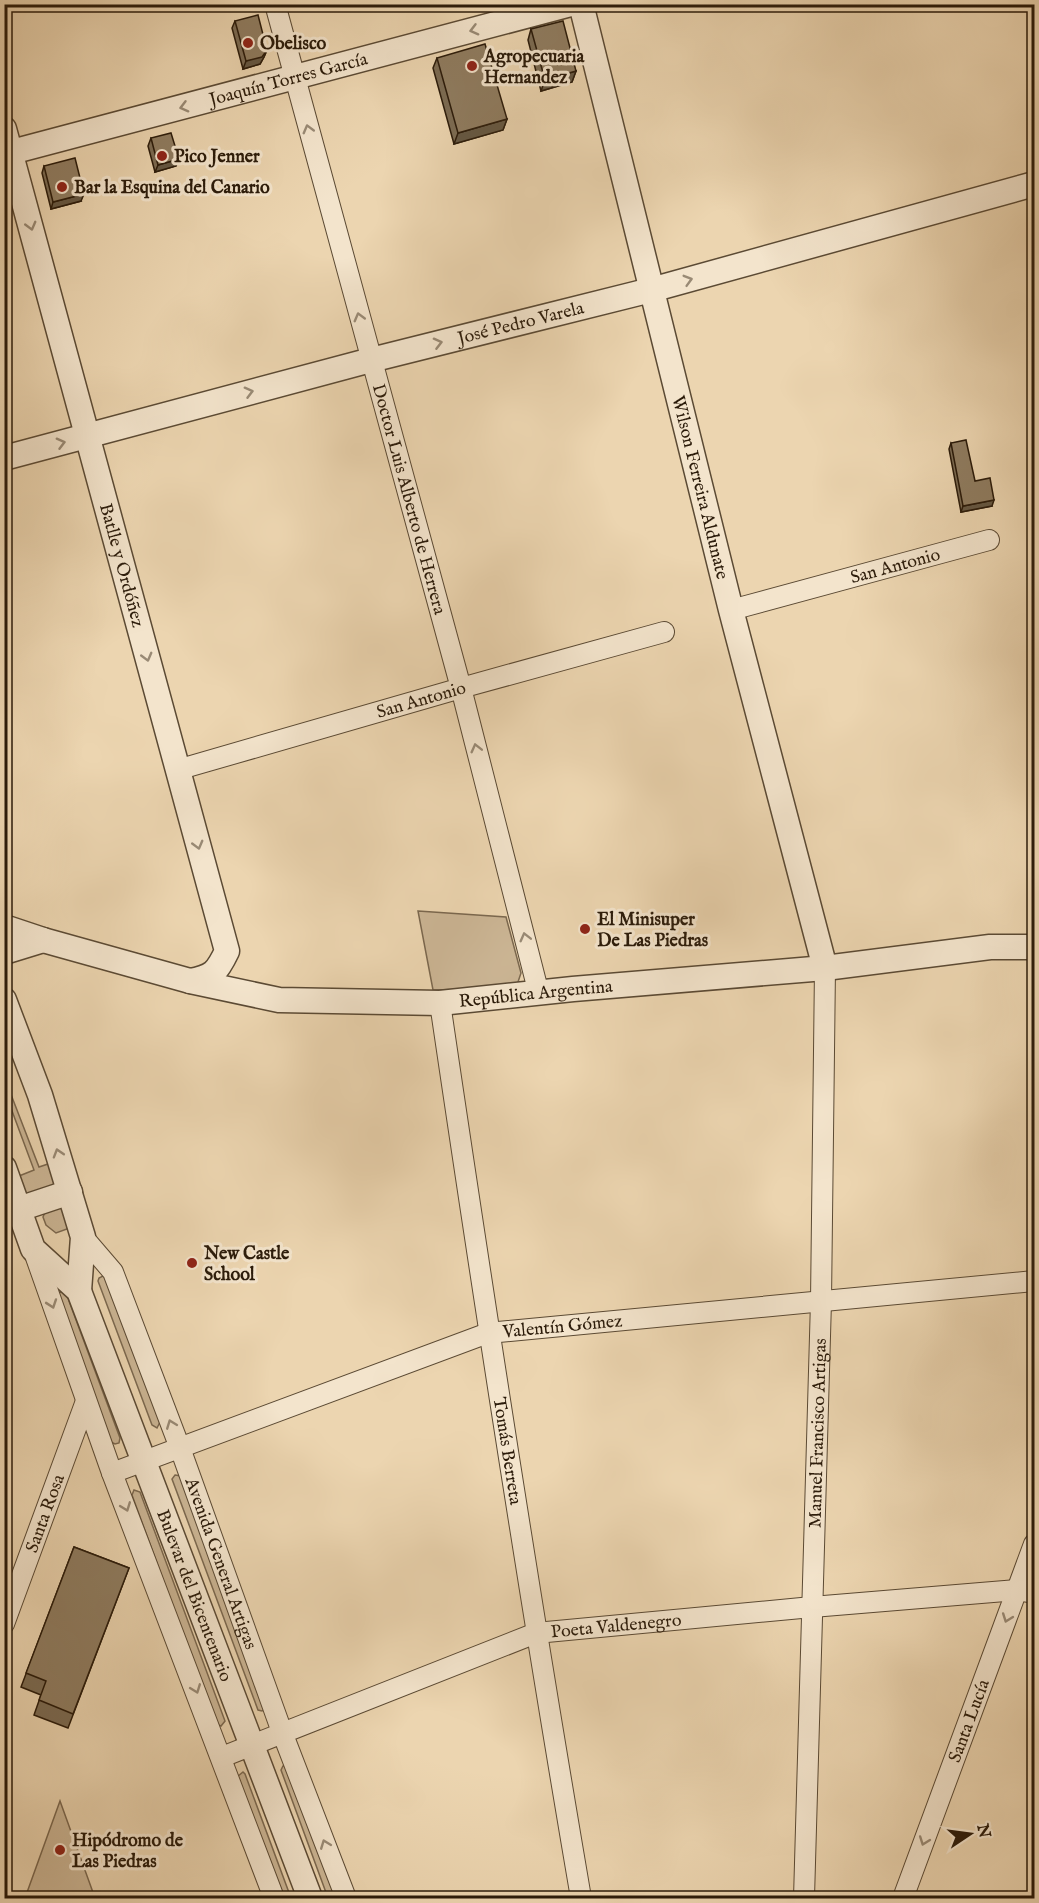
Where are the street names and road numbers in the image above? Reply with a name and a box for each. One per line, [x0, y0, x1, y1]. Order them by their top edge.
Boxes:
street label: Joaquín Torres García [205, 48, 371, 113]
street label: José Pedro Varela [453, 297, 587, 351]
street label: Doctor Luis Alberto de Herrera [366, 382, 451, 617]
street label: Wilson Ferreira Aldunate [665, 394, 733, 582]
street label: Batlle y Ordóñez [93, 501, 149, 630]
street label: San Antonio [848, 544, 943, 590]
street label: San Antonio [374, 677, 469, 725]
street label: República Argentina [458, 976, 614, 1014]
street label: Valentín Gómez [501, 1310, 623, 1345]
street label: Manuel Francisco Artigas [805, 1338, 833, 1528]
street label: Tomás Berreta [487, 1396, 526, 1507]
street label: Santa Rosa [21, 1471, 71, 1556]
street label: Avenida General Artigas [178, 1474, 261, 1653]
street label: Bulevar del Bicentenario [150, 1507, 237, 1686]
street label: Poeta Valdenegro [550, 1609, 683, 1645]
street label: Santa Lucía [944, 1676, 996, 1766]

